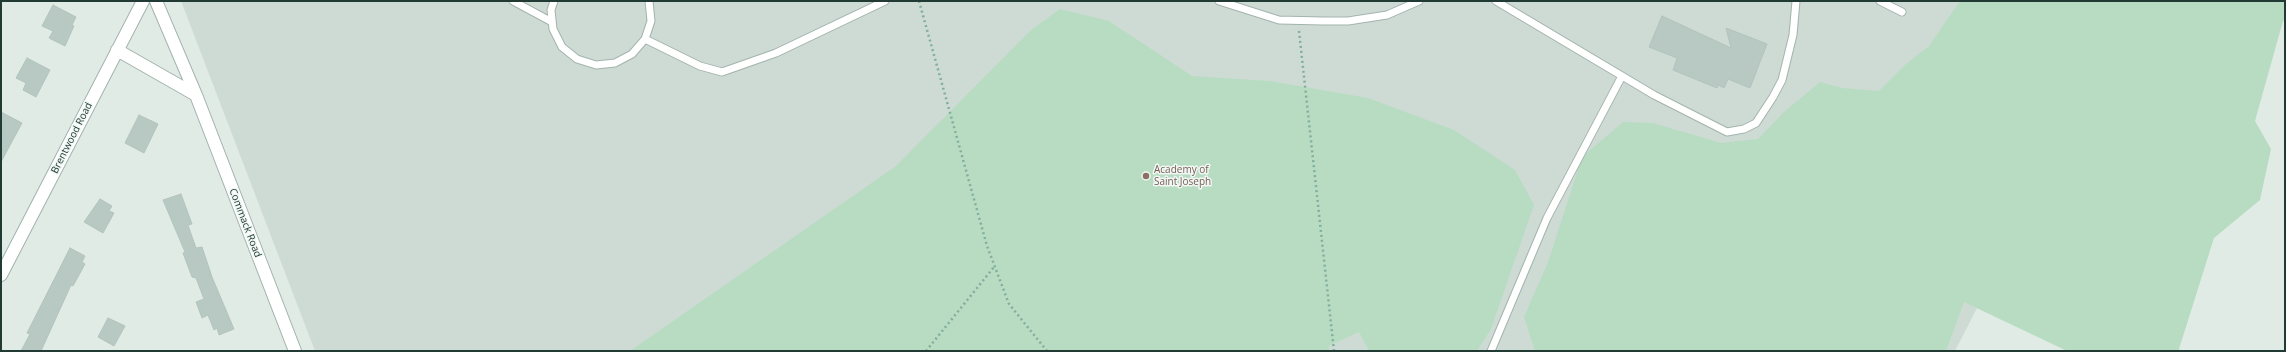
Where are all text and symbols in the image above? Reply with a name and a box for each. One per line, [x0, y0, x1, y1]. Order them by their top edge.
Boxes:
street label: Brentwood Road [49, 100, 95, 176]
place label: Academy of Saint Joseph [1154, 164, 1211, 188]
marker: Academy of Saint Joseph [1141, 171, 1151, 181]
street label: Commack Road [226, 187, 264, 259]

